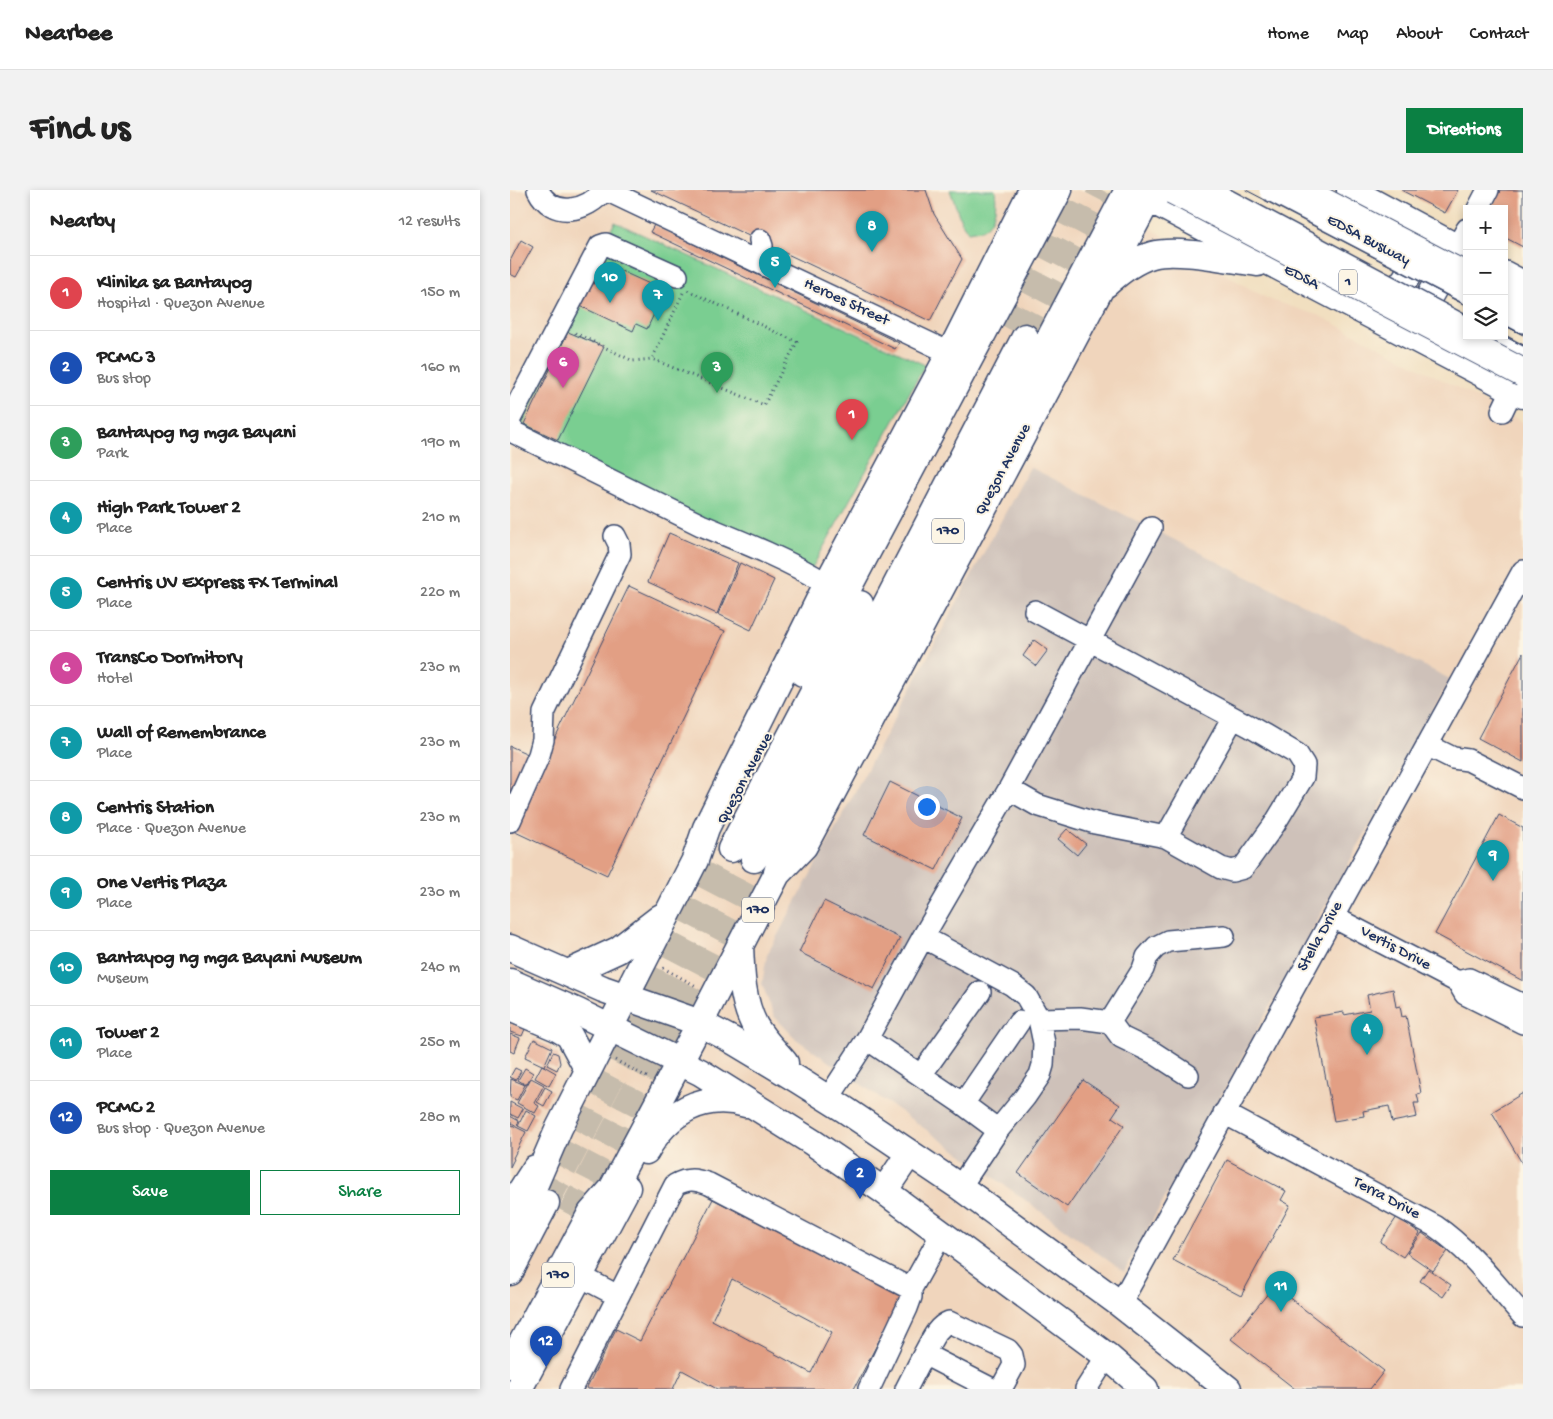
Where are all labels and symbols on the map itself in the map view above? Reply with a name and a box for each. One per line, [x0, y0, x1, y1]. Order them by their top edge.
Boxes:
pin: 8 [856, 211, 888, 252]
street label: EDSA Busway [1323, 211, 1413, 271]
pin: 5 [759, 247, 791, 288]
street label: EDSA [1280, 261, 1323, 296]
pin: 10 [594, 262, 626, 303]
road number: 1 [1339, 270, 1357, 294]
street label: Heroes Street [800, 275, 893, 332]
pin: 7 [642, 280, 674, 321]
pin: 6 [547, 347, 579, 388]
pin: 3 [701, 352, 733, 393]
pin: 1 [836, 399, 868, 440]
street label: Quezon Avenue [972, 420, 1037, 519]
road number: 170 [932, 518, 964, 544]
street label: Quezon Avenue [714, 729, 779, 828]
your location [914, 794, 940, 820]
pin: 9 [1477, 840, 1509, 881]
road number: 170 [742, 898, 774, 922]
street label: Stella Drive [1294, 898, 1348, 975]
street label: Vertis Drive [1355, 922, 1434, 976]
pin: 4 [1351, 1014, 1383, 1055]
pin: 2 [844, 1158, 876, 1199]
street label: Terra Drive [1348, 1173, 1423, 1225]
road number: 170 [542, 1262, 574, 1288]
pin: 11 [1265, 1271, 1297, 1312]
pin: 12 [530, 1326, 562, 1367]

